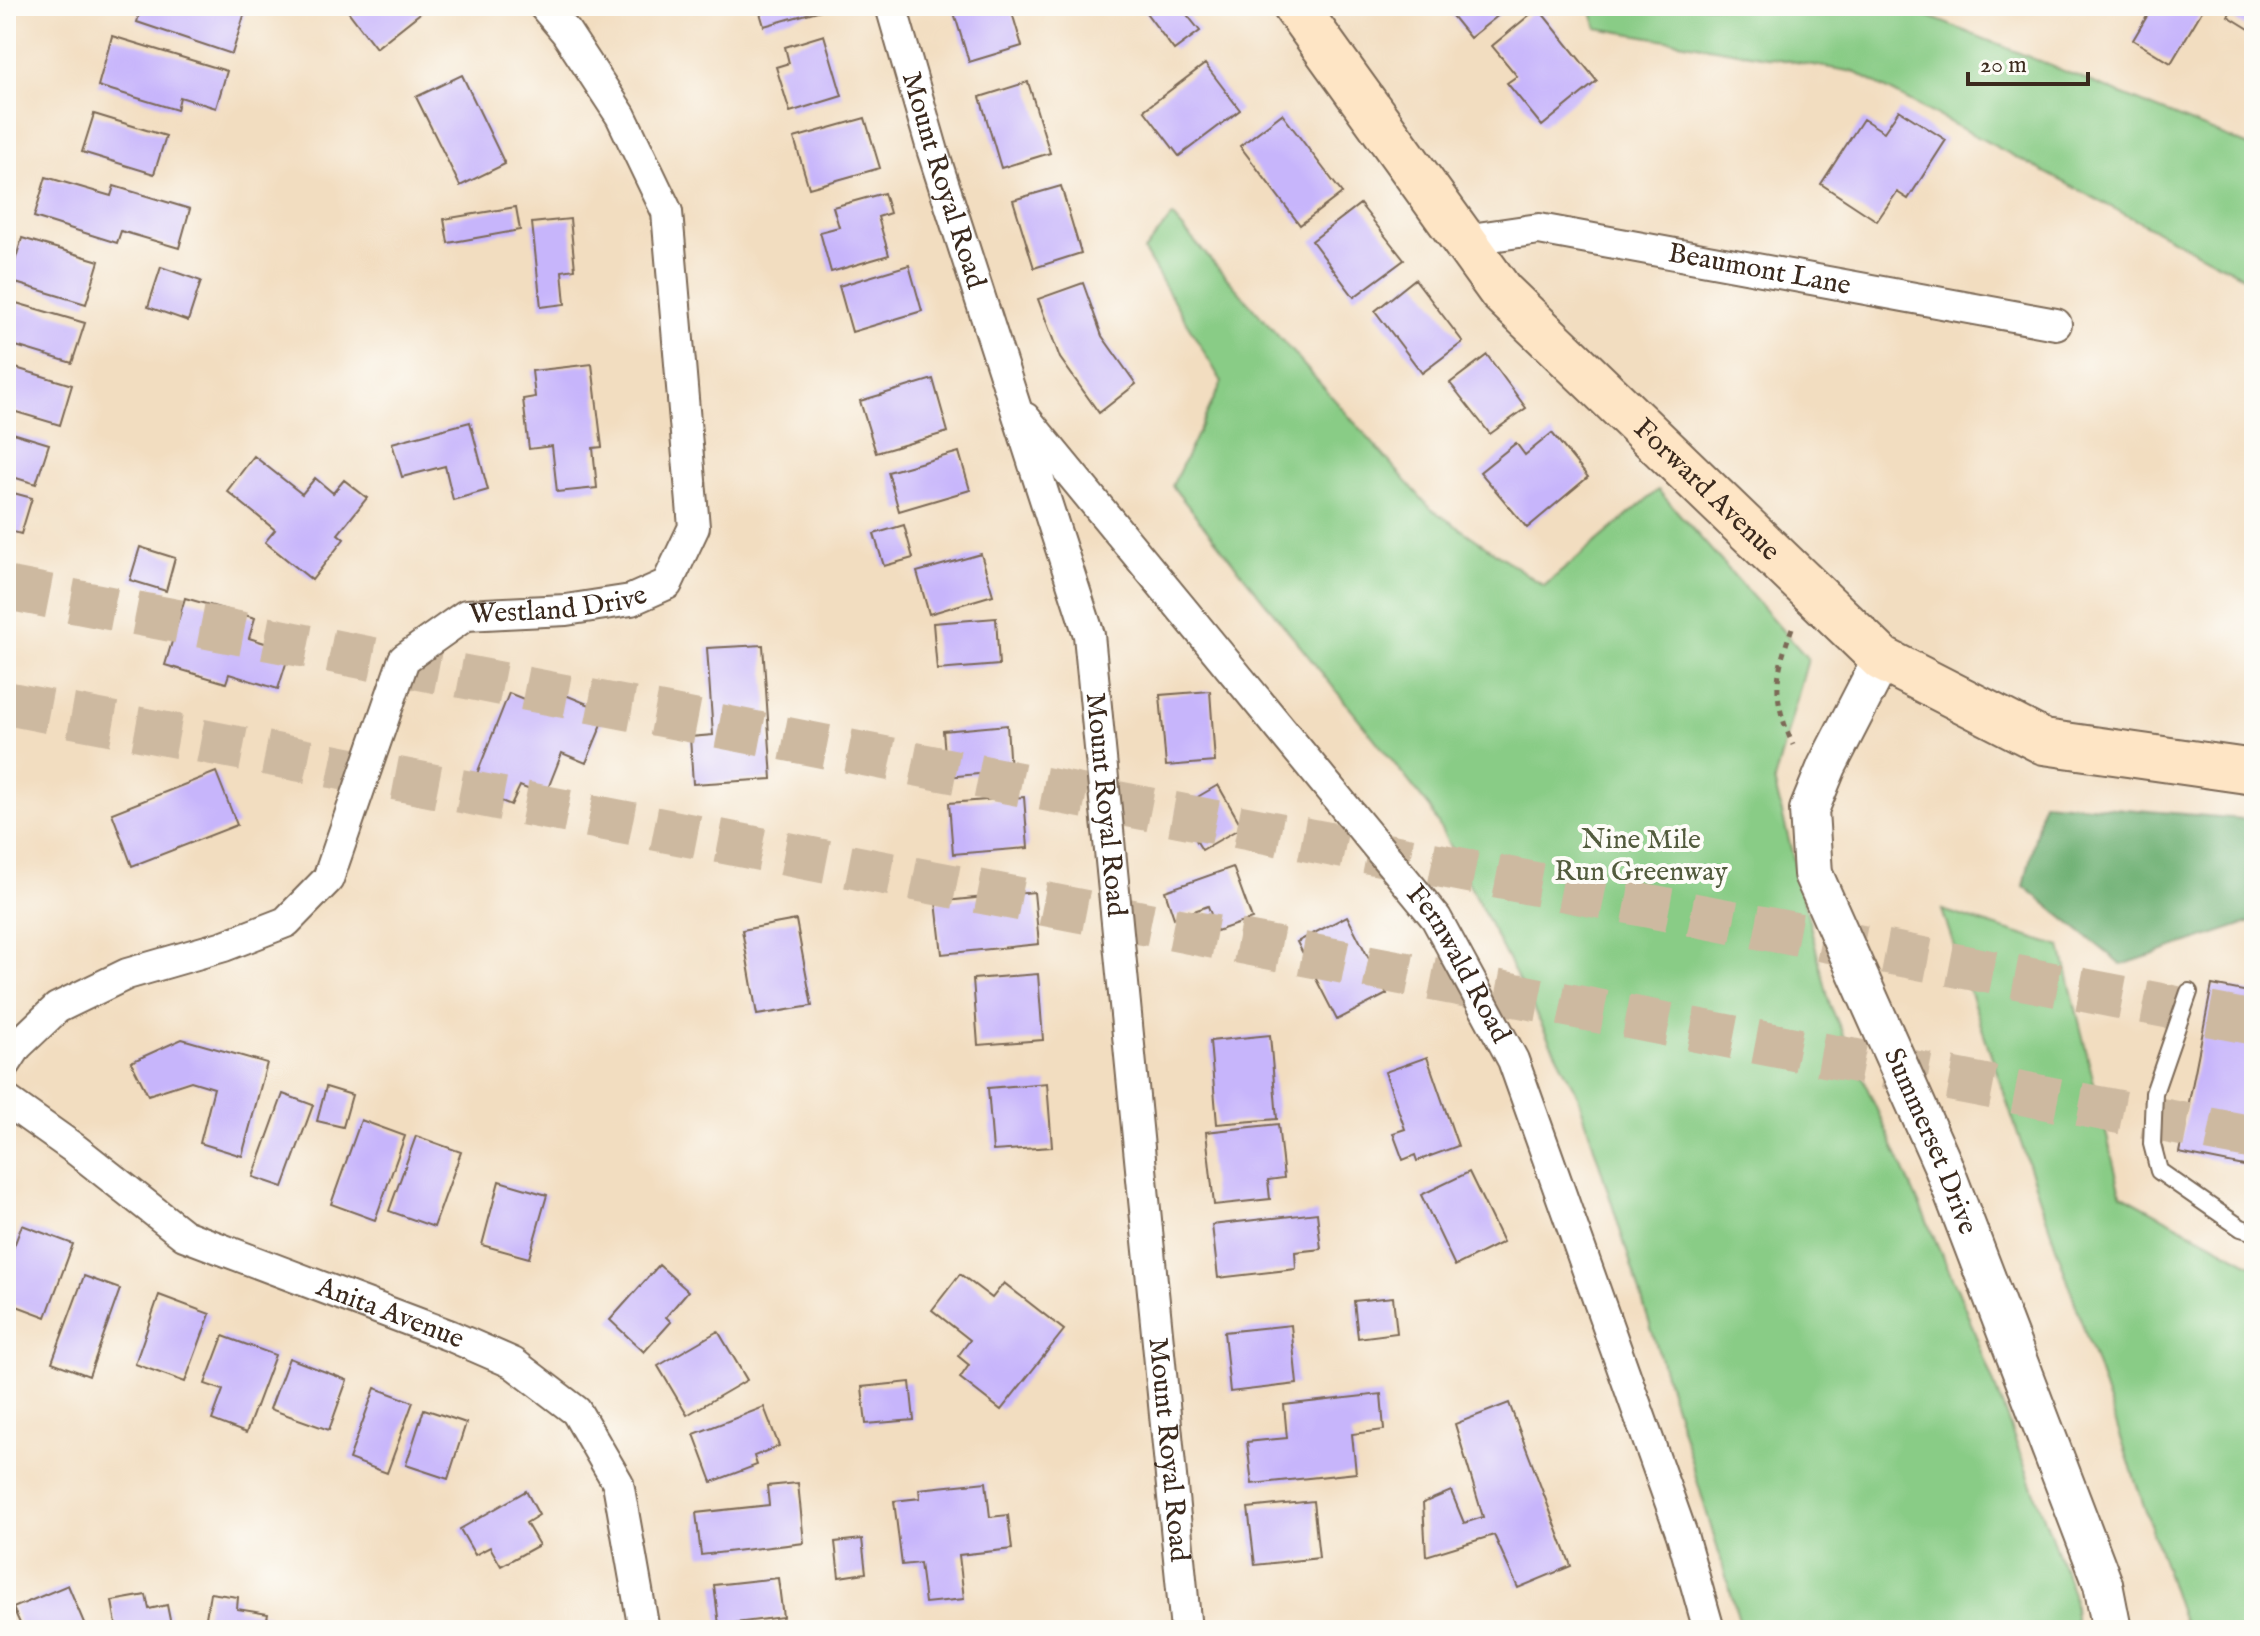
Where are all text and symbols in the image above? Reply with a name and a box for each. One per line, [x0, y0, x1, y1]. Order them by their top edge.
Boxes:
scale bar [1968, 36, 2088, 86]
text: 20 m [1980, 50, 2027, 81]
street label: Mount Royal Road [893, 68, 993, 293]
street label: Beaumont Lane [1665, 236, 1854, 303]
street label: Forward Avenue [1626, 411, 1787, 569]
street label: Westland Drive [468, 578, 653, 632]
street label: Mount Royal Road [1077, 691, 1134, 918]
park label: Nine Mile Run Greenway [1554, 823, 1728, 890]
street label: Fernwald Road [1398, 877, 1518, 1049]
street label: Summerset Drive [1876, 1043, 1985, 1239]
street label: Anita Avenue [311, 1269, 470, 1357]
street label: Mount Royal Road [1140, 1336, 1197, 1563]

